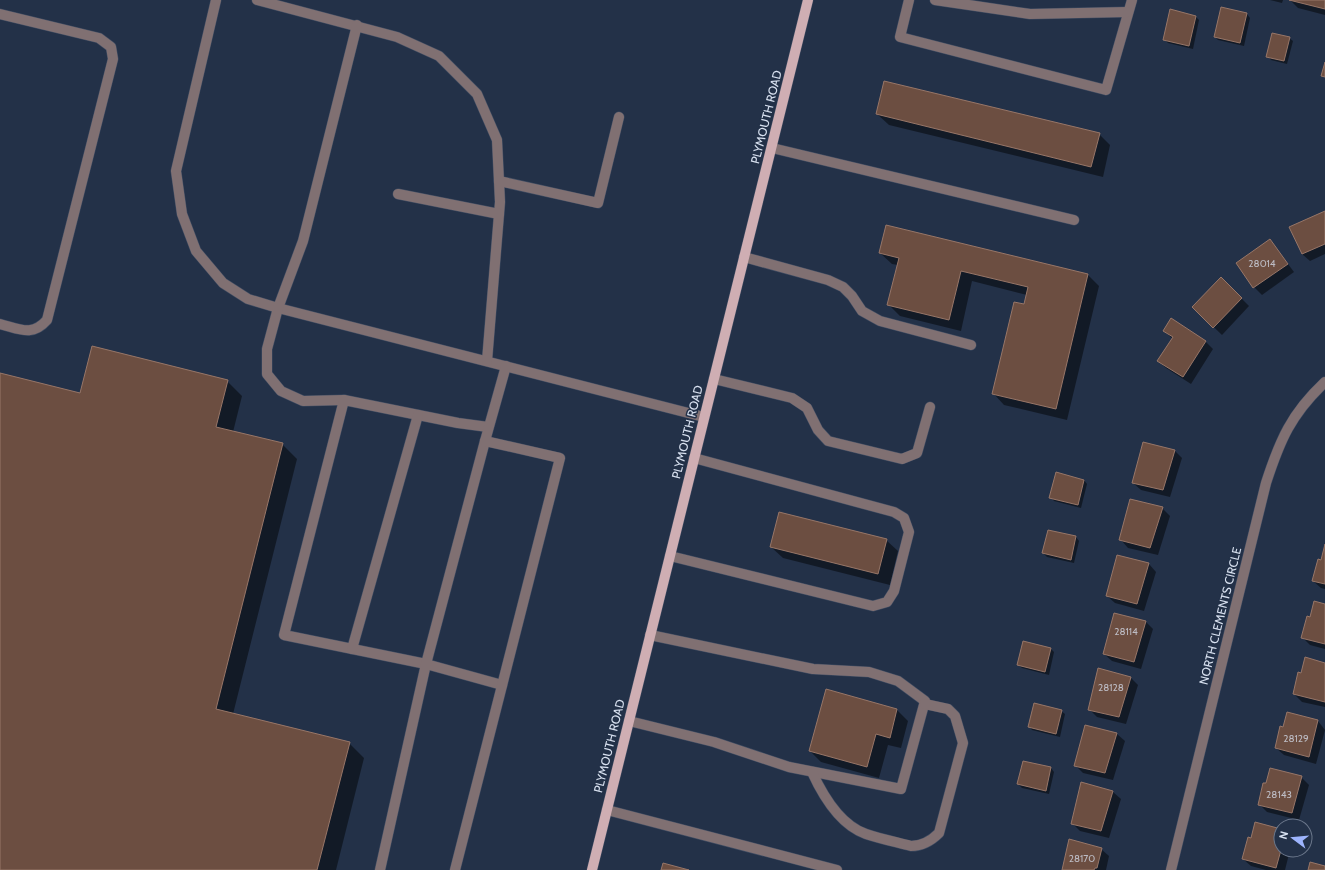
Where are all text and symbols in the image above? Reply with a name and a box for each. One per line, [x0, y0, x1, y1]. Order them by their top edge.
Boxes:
street label: PLYMOUTH ROAD [747, 68, 785, 165]
house number: 28014 [1248, 257, 1276, 270]
street label: PLYMOUTH ROAD [668, 383, 706, 480]
street label: NORTH CLEMENTS CIRCLE [1196, 545, 1244, 686]
house number: 28114 [1114, 625, 1138, 638]
house number: 28128 [1098, 681, 1124, 694]
street label: PLYMOUTH ROAD [590, 697, 628, 794]
house number: 28129 [1283, 732, 1309, 745]
house number: 28143 [1266, 788, 1292, 801]
north arrow [1273, 818, 1313, 858]
text: N [1276, 830, 1291, 841]
house number: 28170 [1069, 852, 1095, 865]

